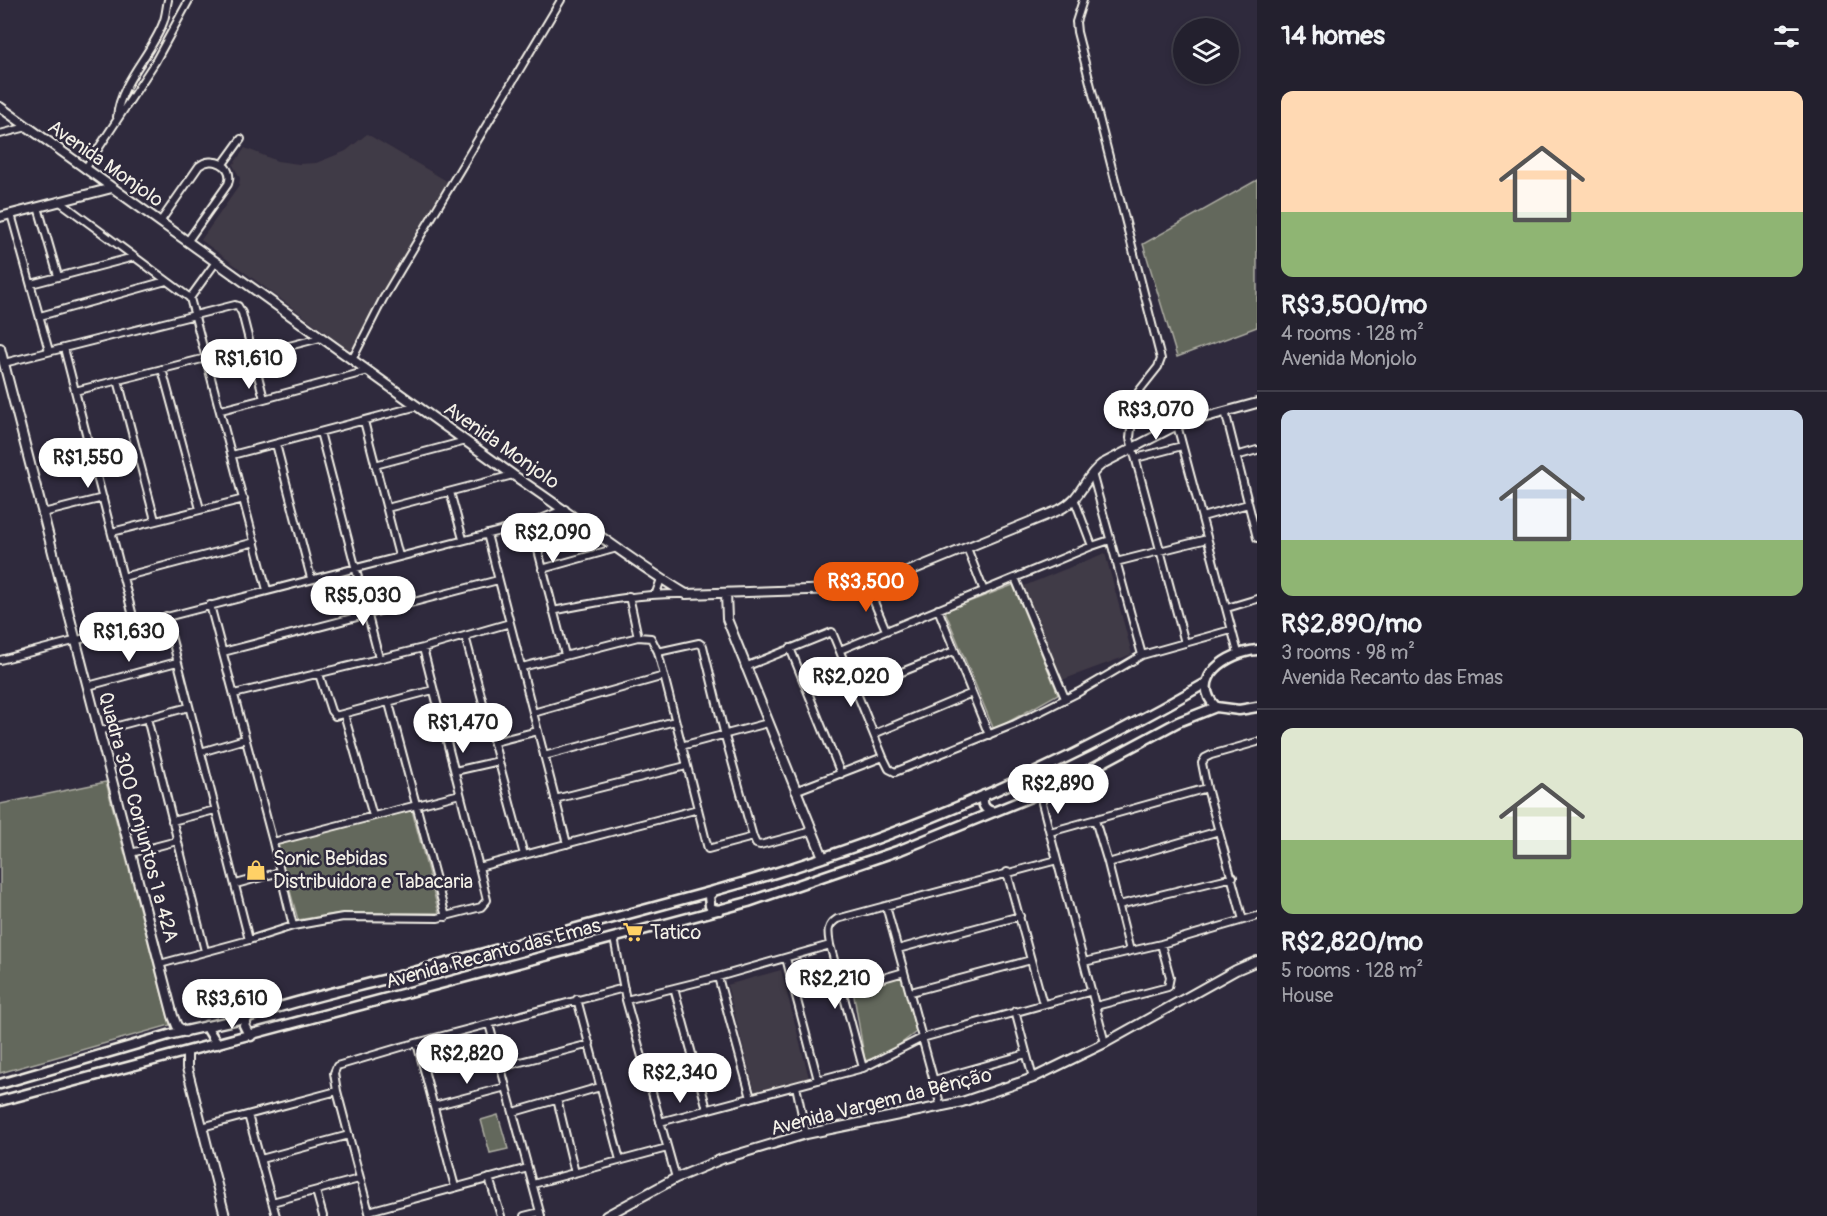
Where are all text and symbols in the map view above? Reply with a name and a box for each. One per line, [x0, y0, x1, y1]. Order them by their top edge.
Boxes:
map controls [1173, 18, 1239, 84]
button: layers [1173, 18, 1239, 84]
text: 14 homes [1281, 20, 1385, 52]
icon: filters [1770, 20, 1803, 53]
street label: Avenida Monjolo [43, 114, 169, 213]
icon: home [1488, 130, 1596, 238]
text: R$3,500/mo [1281, 289, 1427, 321]
text: 4 rooms · 128 m² [1281, 321, 1424, 346]
pin: R$1,610 [194, 339, 304, 390]
text: R$1,610 [215, 346, 283, 371]
text: Avenida Monjolo [1281, 346, 1417, 371]
pin: R$3,070 [1101, 390, 1211, 441]
street label: Avenida Monjolo [439, 396, 565, 495]
text: R$3,070 [1118, 397, 1194, 422]
pin: R$1,550 [33, 438, 143, 489]
text: R$1,550 [53, 445, 123, 470]
icon: home [1488, 449, 1596, 557]
pin: R$2,090 [498, 513, 608, 564]
text: R$2,090 [515, 520, 591, 545]
pin: R$3,500 [811, 562, 921, 613]
text: R$3,500 [828, 569, 904, 594]
pin: R$5,030 [308, 576, 418, 627]
text: R$5,030 [325, 583, 401, 608]
text: R$2,890/mo [1281, 608, 1422, 640]
pin: R$1,630 [74, 612, 184, 663]
text: R$1,630 [93, 619, 165, 644]
text: 3 rooms · 98 m² [1281, 640, 1415, 665]
pin: R$2,020 [796, 657, 906, 708]
text: R$2,020 [812, 664, 890, 689]
text: Avenida Recanto das Emas [1281, 665, 1503, 690]
street label: Quadra 300 Conjuntos 1 a 42A [93, 689, 184, 945]
pin: R$1,470 [408, 703, 518, 754]
text: R$1,470 [427, 710, 499, 735]
pin: R$2,890 [1003, 764, 1113, 815]
icon: home [1488, 767, 1596, 875]
text: R$2,890 [1022, 771, 1094, 796]
place label: Sonic Bebidas Distribuidora e Tabacaria [273, 846, 473, 894]
shop icon: Sonic Bebidas Distribuidora e Tabacaria [244, 858, 268, 882]
street label: Avenida Recanto das Emas [383, 913, 604, 994]
supermarket icon: Tatico [621, 920, 645, 944]
place label: Tatico [650, 920, 701, 945]
text: R$2,820/mo [1281, 926, 1423, 958]
text: 5 rooms · 128 m² [1281, 958, 1423, 983]
pin: R$2,210 [780, 959, 890, 1010]
text: R$2,210 [799, 966, 871, 991]
pin: R$3,610 [177, 979, 287, 1030]
text: House [1281, 983, 1333, 1008]
text: R$3,610 [196, 986, 268, 1011]
pin: R$2,820 [412, 1034, 522, 1085]
text: R$2,820 [430, 1041, 504, 1066]
pin: R$2,340 [625, 1053, 735, 1104]
text: R$2,340 [642, 1060, 718, 1085]
street label: Avenida Vargem da Bênção [768, 1062, 995, 1141]

